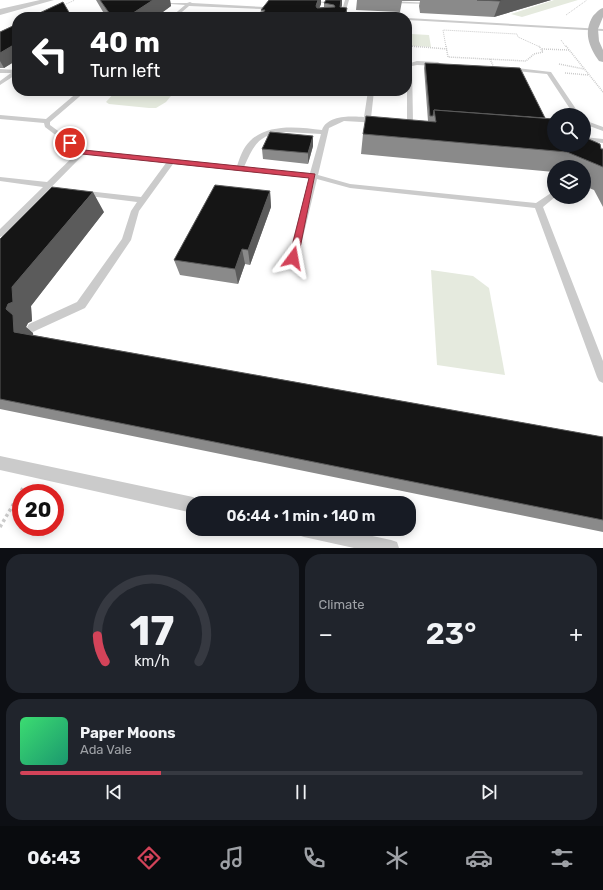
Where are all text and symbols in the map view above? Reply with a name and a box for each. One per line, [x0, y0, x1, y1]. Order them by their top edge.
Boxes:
text: 40 m [90, 26, 160, 59]
icon: left [24, 28, 76, 80]
text: Turn left [90, 60, 160, 82]
map controls [547, 108, 591, 204]
button: search [547, 108, 591, 152]
pin [53, 126, 87, 160]
icon: arrive [59, 132, 81, 154]
button: layers [547, 160, 591, 204]
position arrow [272, 237, 314, 279]
speed limit sign: 20 [12, 484, 64, 536]
text: 06:44 · 1 min · 140 m [227, 507, 375, 525]
text: Climate [319, 597, 365, 612]
text: 17 [130, 605, 175, 654]
text: 23° [426, 616, 476, 652]
text: − [319, 621, 333, 648]
text: + [569, 621, 583, 648]
text: km/h [134, 652, 170, 669]
text: Paper Moons [80, 724, 176, 742]
text: Ada Vale [80, 742, 132, 757]
icon: previous [103, 781, 125, 803]
icon: pause [290, 781, 312, 803]
icon: next [478, 781, 500, 803]
icon: directions [135, 844, 163, 872]
icon: music [218, 844, 246, 872]
icon: phone [300, 844, 328, 872]
icon: climate [383, 844, 411, 872]
icon: car [465, 844, 493, 872]
icon: filters [548, 844, 576, 872]
text: 06:43 [27, 847, 81, 869]

